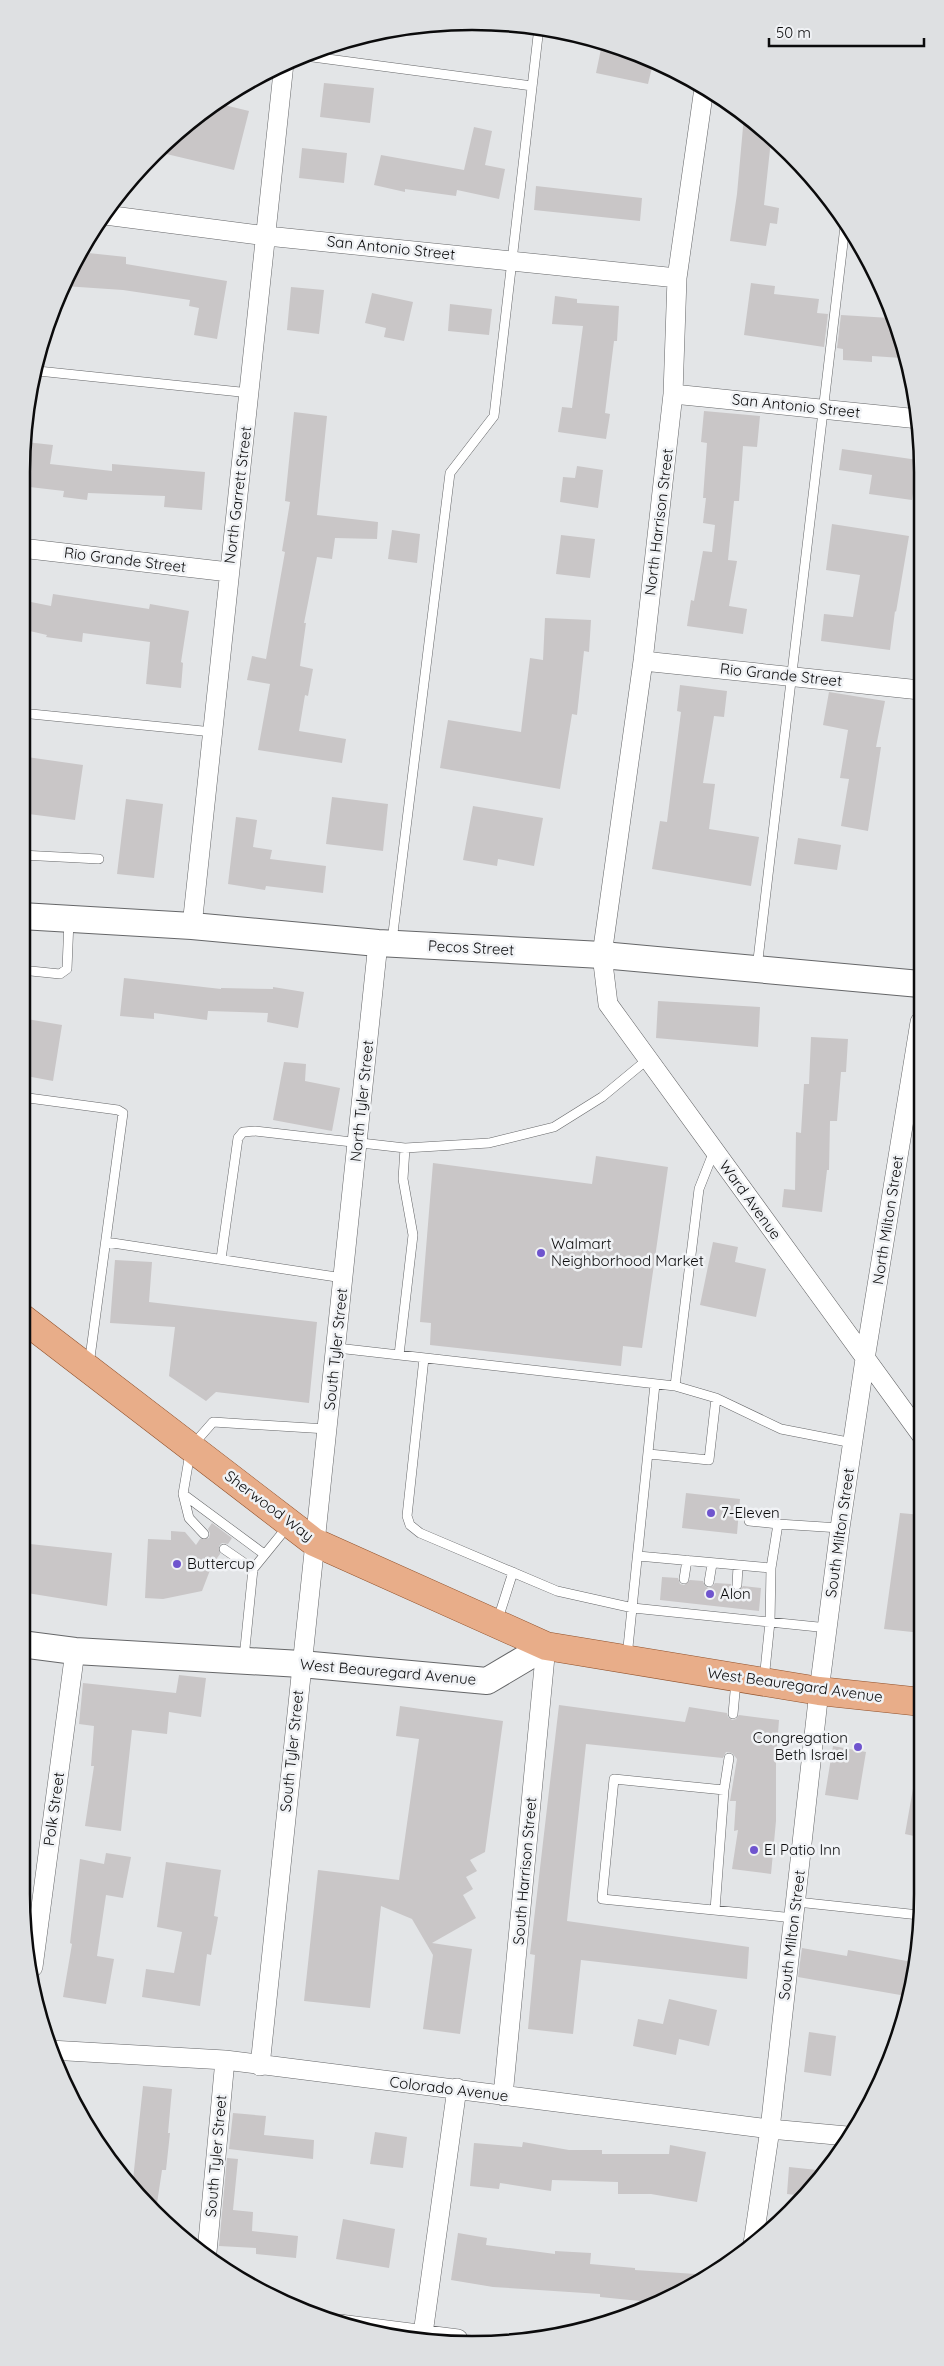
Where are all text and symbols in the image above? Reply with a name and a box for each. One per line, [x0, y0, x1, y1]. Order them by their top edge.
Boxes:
scale bar [769, 15, 924, 47]
text: 50 m [776, 23, 811, 42]
street label: San Antonio Street [326, 231, 456, 264]
street label: San Antonio Street [731, 389, 861, 422]
street label: North Garrett Street [220, 425, 255, 565]
street label: North Harrison Street [640, 447, 677, 597]
street label: Rio Grande Street [63, 543, 187, 576]
street label: Rio Grande Street [719, 659, 843, 690]
street label: Pecos Street [427, 936, 515, 959]
street label: North Tyler Street [346, 1039, 377, 1163]
street label: North Milton Street [868, 1154, 907, 1286]
street label: Ward Avenue [715, 1156, 786, 1243]
place label: Walmart Neighborhood Market [551, 1234, 704, 1270]
marker: Walmart Neighborhood Market [535, 1247, 547, 1259]
street label: South Tyler Street [320, 1287, 351, 1411]
street label: Sherwood Way [221, 1466, 318, 1545]
street label: South Milton Street [821, 1467, 858, 1599]
place label: 7-Eleven [721, 1503, 780, 1522]
marker: 7-Eleven [705, 1507, 717, 1519]
place label: Buttercup [187, 1554, 255, 1573]
marker: Buttercup [171, 1558, 183, 1570]
place label: Alon [720, 1584, 751, 1603]
marker: Alon [704, 1588, 716, 1600]
street label: West Beauregard Avenue [299, 1654, 477, 1689]
street label: West Beauregard Avenue [706, 1663, 884, 1706]
street label: South Tyler Street [276, 1689, 307, 1813]
place label: Congregation Beth Israel [753, 1728, 848, 1764]
marker: Congregation Beth Israel [852, 1741, 864, 1753]
street label: Polk Street [39, 1771, 68, 1847]
street label: South Harrison Street [509, 1796, 540, 1946]
place label: El Patio Inn [764, 1840, 841, 1859]
marker: El Patio Inn [748, 1844, 760, 1856]
street label: South Milton Street [774, 1869, 809, 2001]
street label: Colorado Avenue [389, 2072, 510, 2105]
street label: South Tyler Street [201, 2094, 230, 2218]

